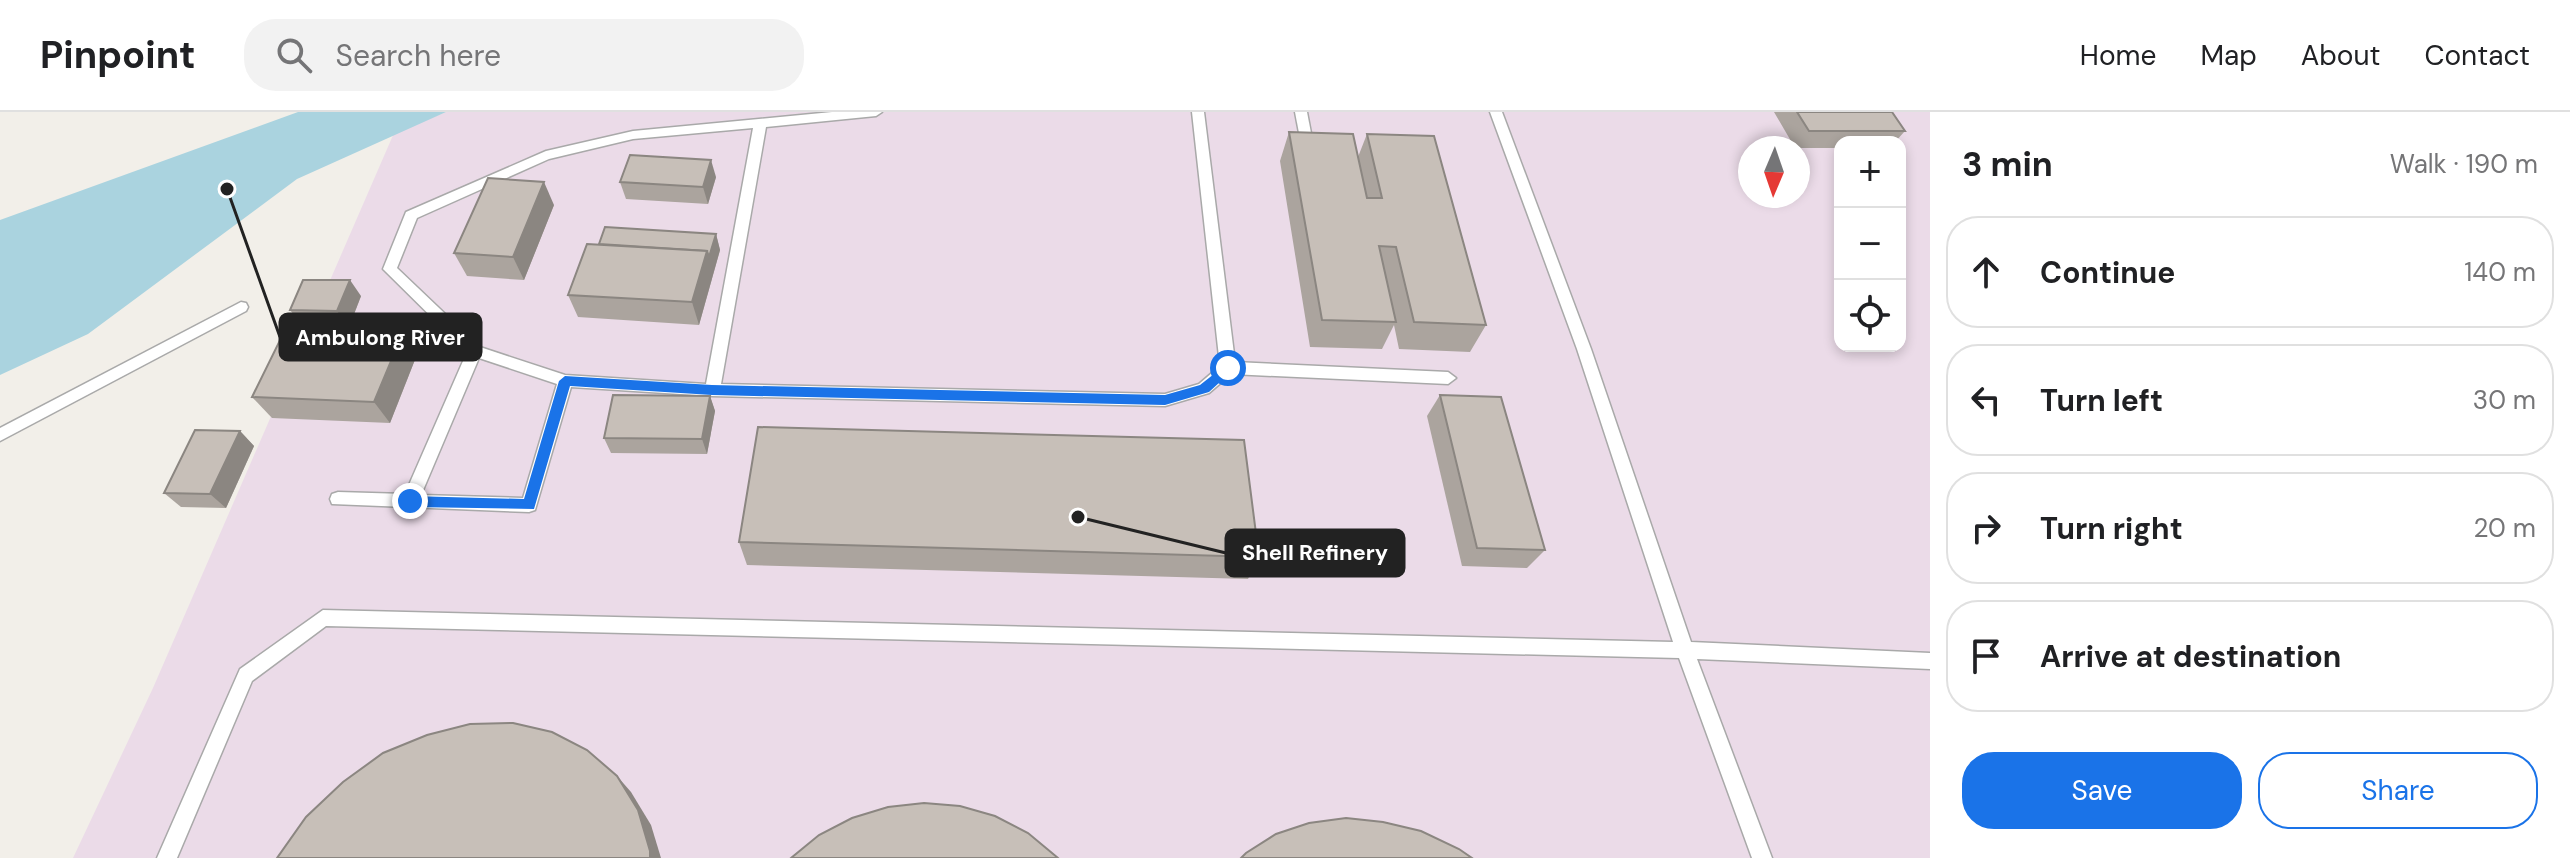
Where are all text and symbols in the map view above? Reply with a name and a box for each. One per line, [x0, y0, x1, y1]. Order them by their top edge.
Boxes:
search box [244, 19, 804, 91]
text: Pinpoint [40, 30, 196, 80]
icon: search [272, 33, 316, 77]
text: Search here [336, 36, 501, 75]
text: Home [2080, 37, 2156, 74]
text: Map [2200, 37, 2257, 74]
text: About [2301, 37, 2380, 74]
text: Contact [2424, 37, 2530, 74]
north arrow [1738, 136, 1810, 208]
map controls [1834, 136, 1906, 352]
button: + [1834, 136, 1906, 208]
text: 3 min [1962, 142, 2053, 187]
text: Walk · 190 m [2390, 147, 2538, 181]
button: − [1834, 208, 1906, 280]
icon: ahead [1964, 250, 2008, 294]
text: Continue [2040, 253, 2175, 292]
text: 140 m [2464, 255, 2536, 289]
button: locate [1834, 280, 1906, 352]
callout: Ambulong River [280, 314, 481, 360]
text: Ambulong River [295, 323, 465, 352]
route start [1210, 350, 1246, 386]
icon: left [1964, 378, 2008, 422]
text: Turn left [2040, 381, 2163, 420]
text: 30 m [2473, 383, 2536, 417]
route end [392, 483, 428, 519]
icon: right [1964, 506, 2008, 550]
text: Turn right [2040, 509, 2183, 548]
text: 20 m [2473, 511, 2536, 545]
callout: Shell Refinery [1226, 530, 1404, 576]
text: Shell Refinery [1242, 538, 1388, 567]
icon: arrive [1964, 634, 2008, 678]
text: Arrive at destination [2040, 637, 2341, 676]
button: Save [1962, 752, 2242, 829]
button: Share [2258, 752, 2538, 829]

